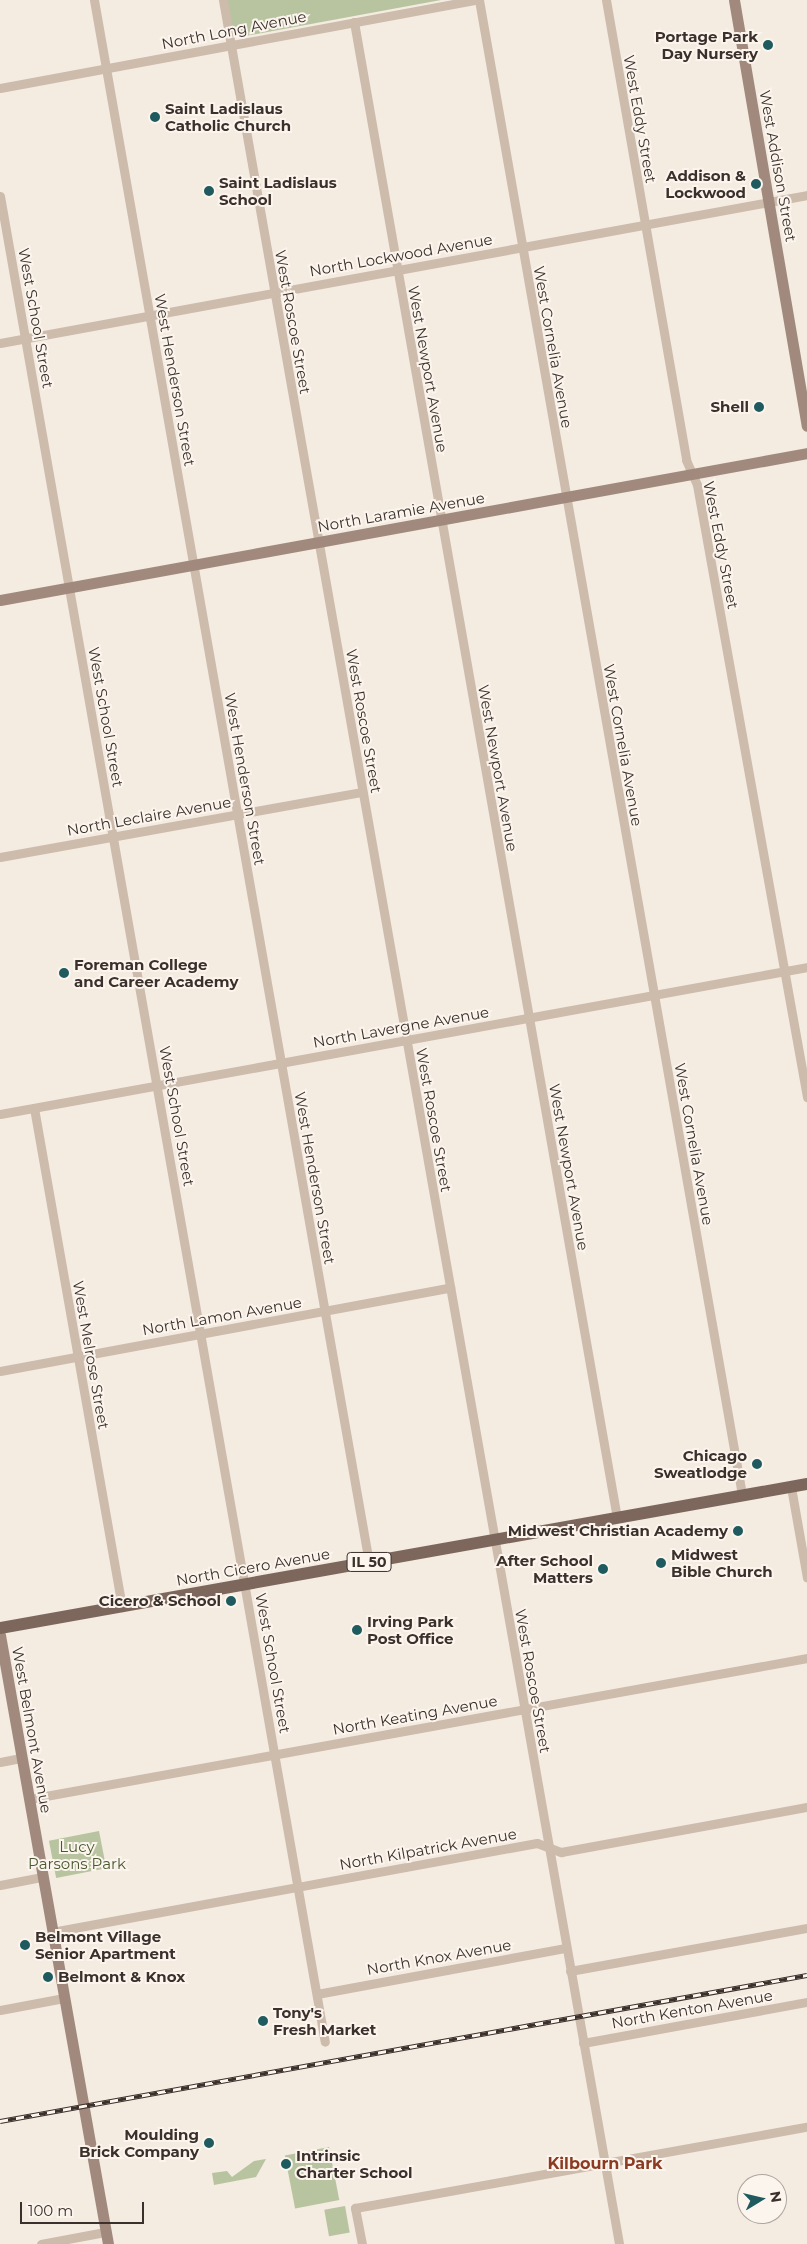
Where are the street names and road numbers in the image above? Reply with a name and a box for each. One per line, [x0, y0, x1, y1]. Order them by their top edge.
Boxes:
street label: North Long Avenue [160, 7, 308, 53]
street label: West Eddy Street [620, 54, 660, 184]
street label: West Addison Street [756, 89, 800, 243]
street label: North Lockwood Avenue [308, 230, 494, 280]
street label: West School Street [15, 246, 57, 390]
street label: West Roscoe Street [271, 249, 315, 395]
street label: West Cornelia Avenue [530, 264, 576, 430]
street label: West Newport Avenue [404, 284, 452, 454]
street label: West Henderson Street [151, 292, 199, 468]
street label: West Eddy Street [700, 480, 742, 610]
street label: North Laramie Avenue [316, 488, 486, 536]
street label: West School Street [85, 645, 127, 789]
street label: West Roscoe Street [342, 648, 386, 794]
street label: West Cornelia Avenue [600, 662, 646, 828]
street label: West Newport Avenue [474, 683, 522, 853]
street label: West Henderson Street [221, 691, 269, 867]
street label: North Leclaire Avenue [65, 793, 233, 839]
street label: North Lavergne Avenue [312, 1003, 490, 1051]
street label: West School Street [156, 1044, 198, 1188]
street label: West Roscoe Street [412, 1047, 456, 1193]
street label: West Cornelia Avenue [671, 1061, 717, 1227]
street label: West Newport Avenue [545, 1082, 593, 1252]
street label: West Henderson Street [291, 1090, 339, 1266]
street label: West Melrose Street [69, 1279, 113, 1431]
street label: North Lamon Avenue [141, 1293, 303, 1339]
street label: North Cicero Avenue [175, 1545, 331, 1589]
road number: IL 50 [346, 1550, 392, 1574]
street label: West School Street [252, 1591, 294, 1735]
street label: West Roscoe Street [511, 1608, 555, 1754]
street label: West Belmont Avenue [8, 1645, 56, 1815]
street label: North Keating Avenue [331, 1692, 499, 1738]
street label: North Kilpatrick Avenue [338, 1825, 518, 1873]
street label: North Knox Avenue [365, 1935, 513, 1979]
street label: North Kenton Avenue [610, 1986, 774, 2032]

